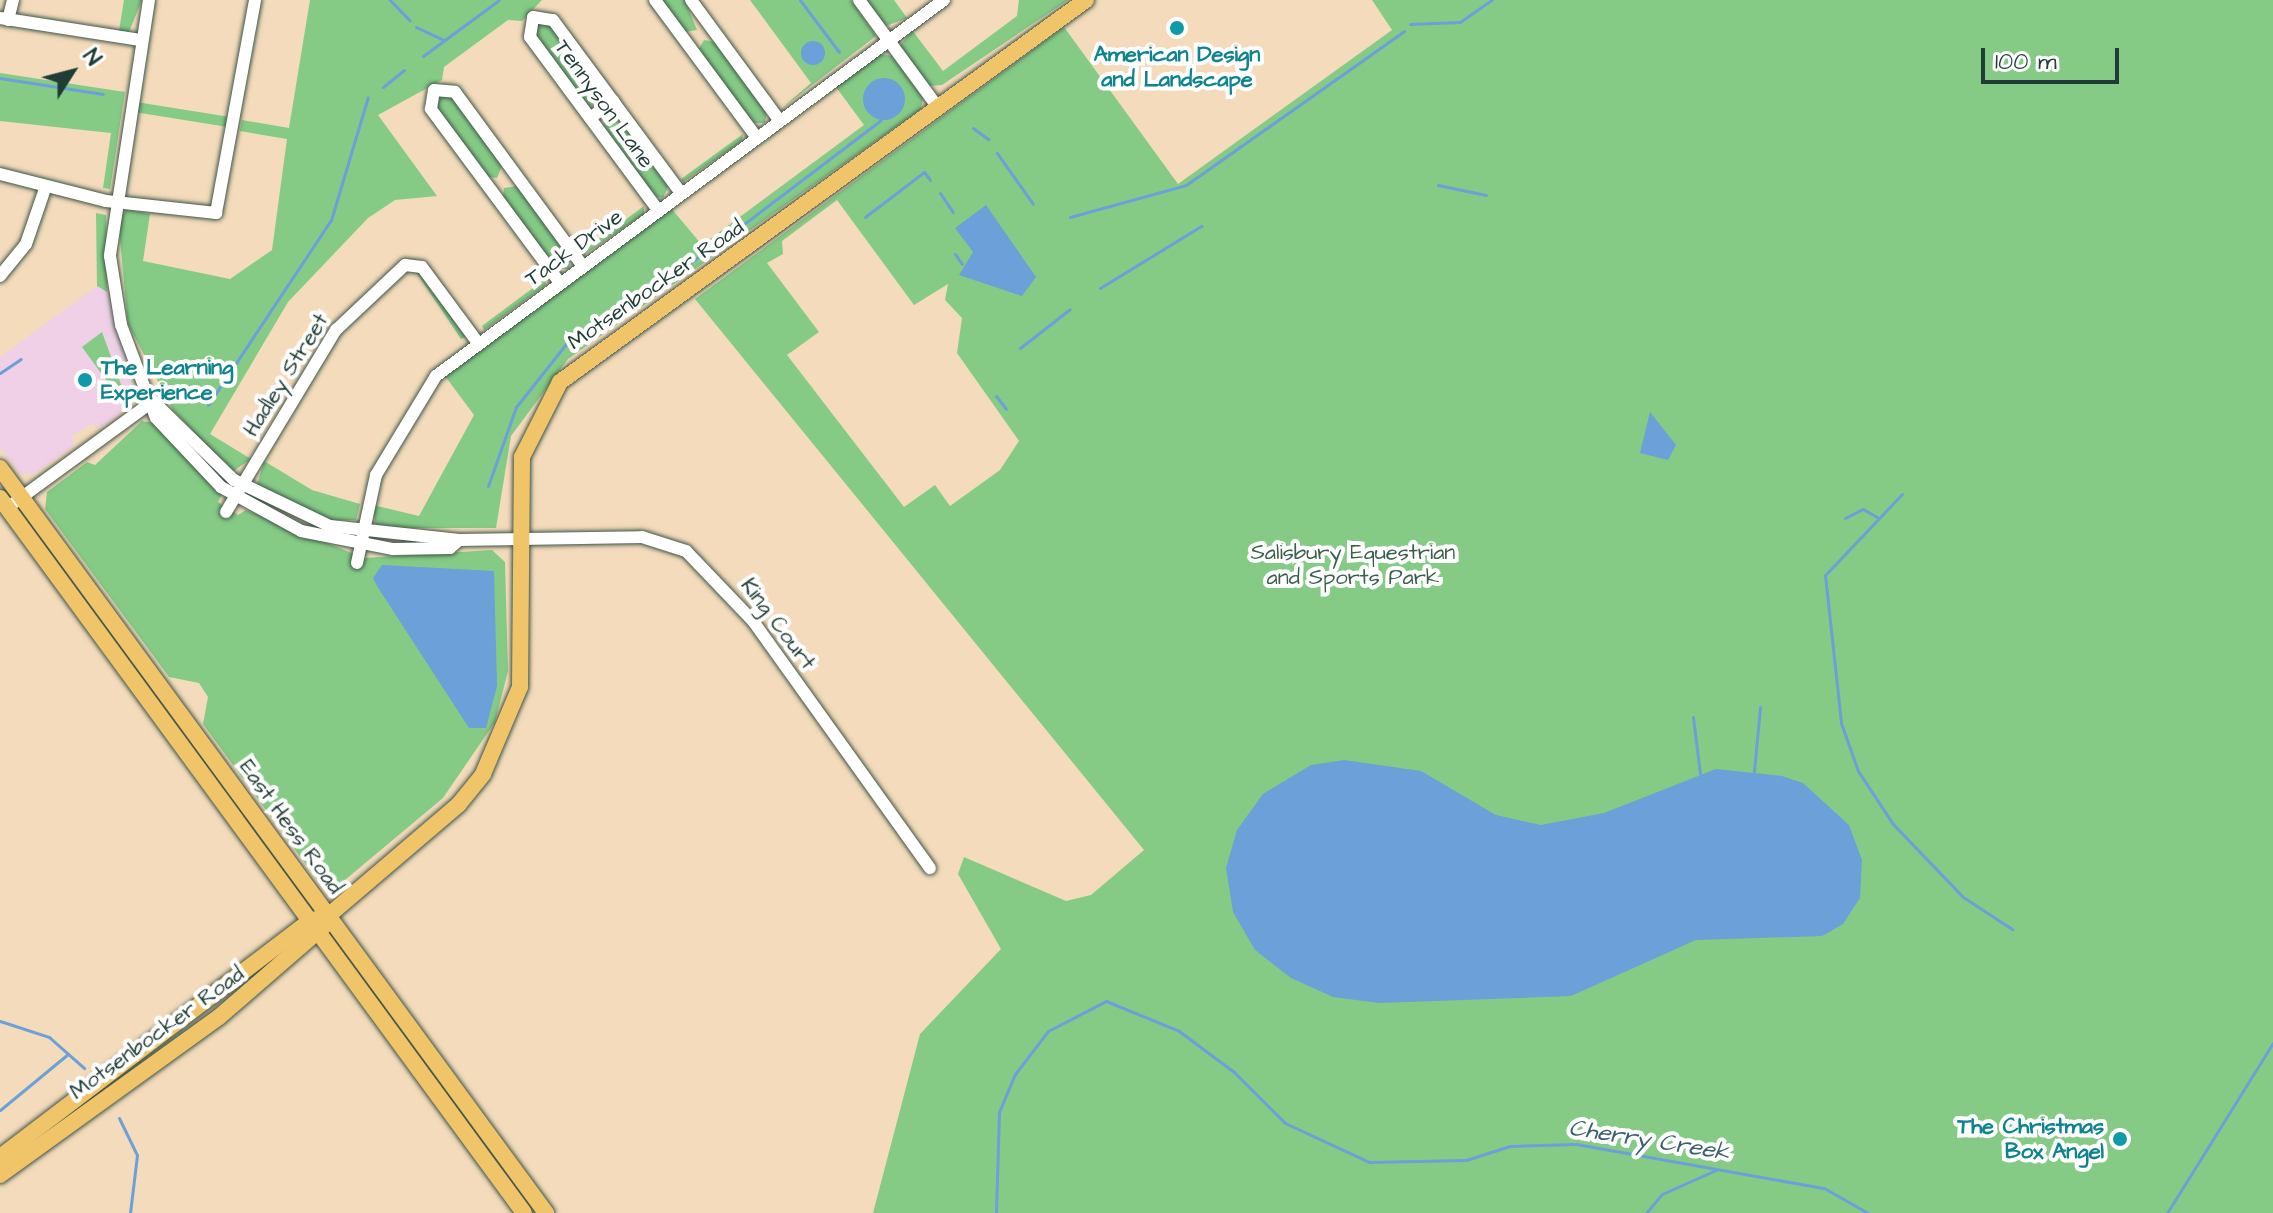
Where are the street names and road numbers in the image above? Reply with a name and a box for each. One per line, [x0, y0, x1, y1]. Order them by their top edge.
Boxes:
street label: Tennyson Lane [549, 35, 659, 173]
street label: Tack Drive [520, 204, 628, 292]
street label: Motsenbocker Road [563, 214, 749, 356]
street label: Hadley Street [238, 309, 334, 441]
street label: King Court [735, 573, 821, 675]
street label: East Hess Road [233, 755, 349, 899]
street label: Motsenbocker Road [65, 961, 249, 1105]

